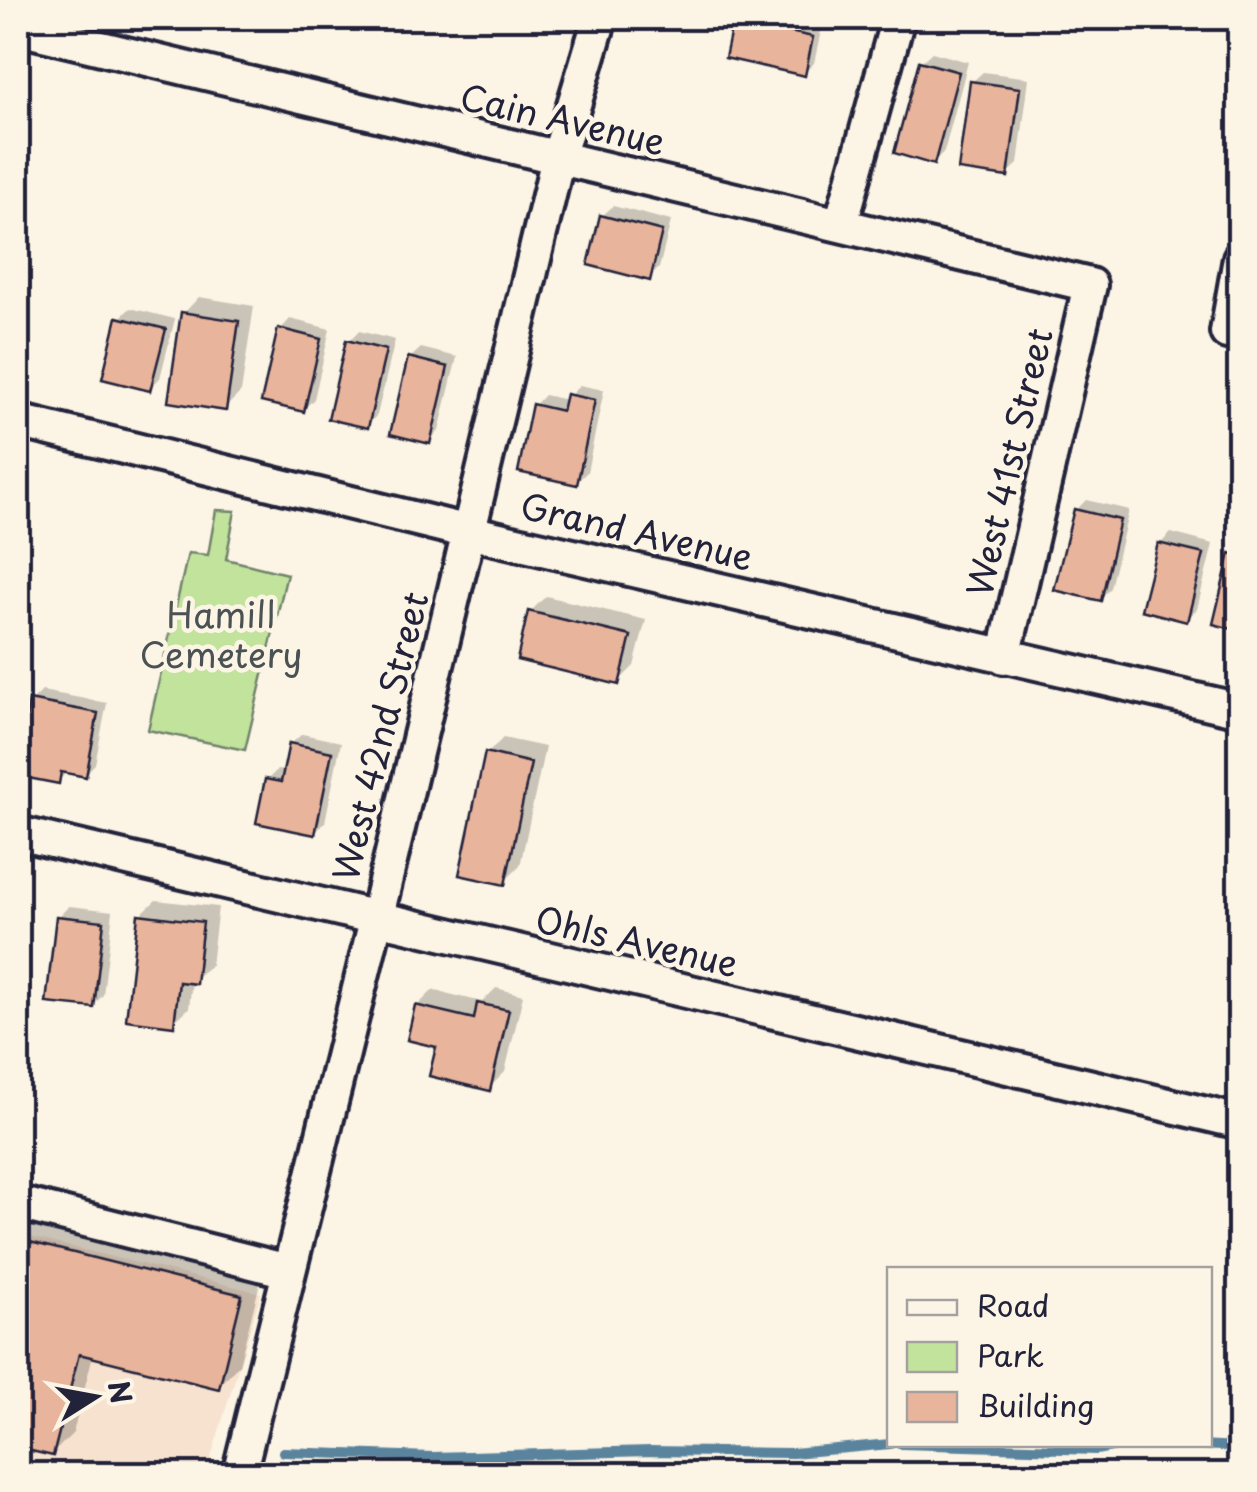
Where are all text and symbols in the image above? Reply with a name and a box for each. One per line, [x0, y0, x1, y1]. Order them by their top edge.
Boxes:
street label: Cain Avenue [455, 69, 671, 167]
street label: West 41st Street [951, 323, 1065, 601]
street label: Grand Avenue [516, 478, 758, 582]
street label: West 42nd Street [317, 586, 441, 886]
park label: Hamill Cemetery [139, 587, 303, 680]
street label: Ohls Avenue [531, 891, 743, 989]
legend [887, 1267, 1212, 1447]
text: Road [977, 1282, 1050, 1327]
text: Park [977, 1332, 1044, 1377]
north arrow [45, 1347, 145, 1447]
text: N [98, 1377, 144, 1407]
text: Building [977, 1382, 1094, 1427]

